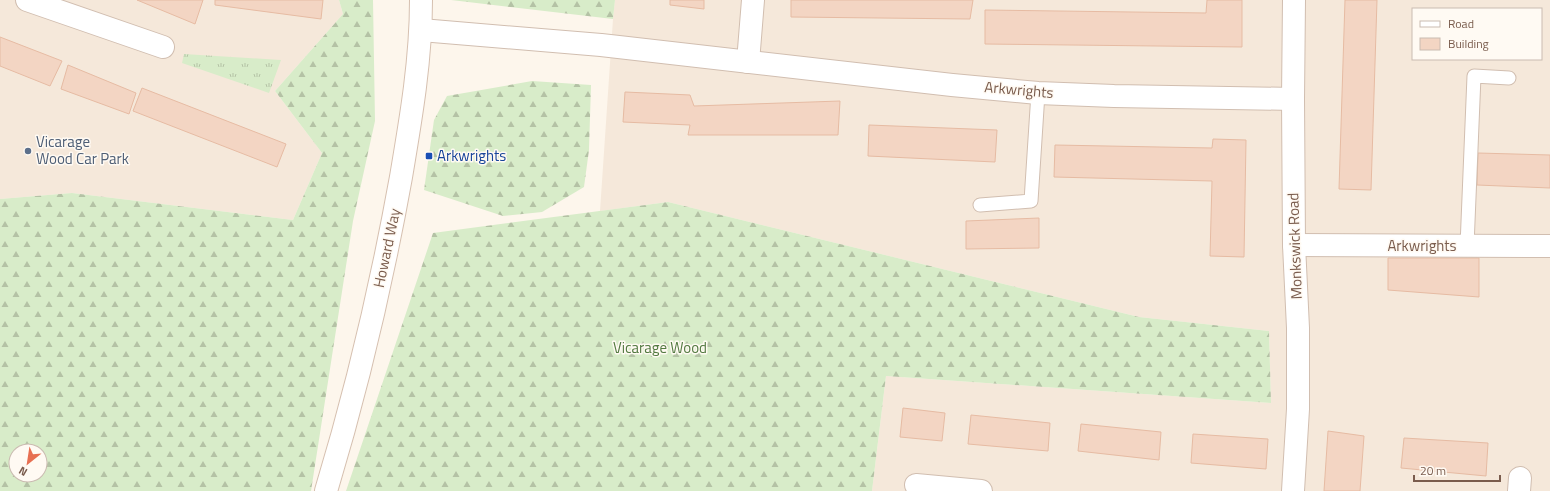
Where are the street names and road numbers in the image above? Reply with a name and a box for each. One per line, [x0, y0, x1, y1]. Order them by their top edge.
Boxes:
street label: Arkwrights [984, 75, 1055, 104]
street label: Monkswick Road [1281, 192, 1308, 300]
street label: Howard Way [367, 206, 406, 290]
street label: Arkwrights [1387, 234, 1457, 257]

